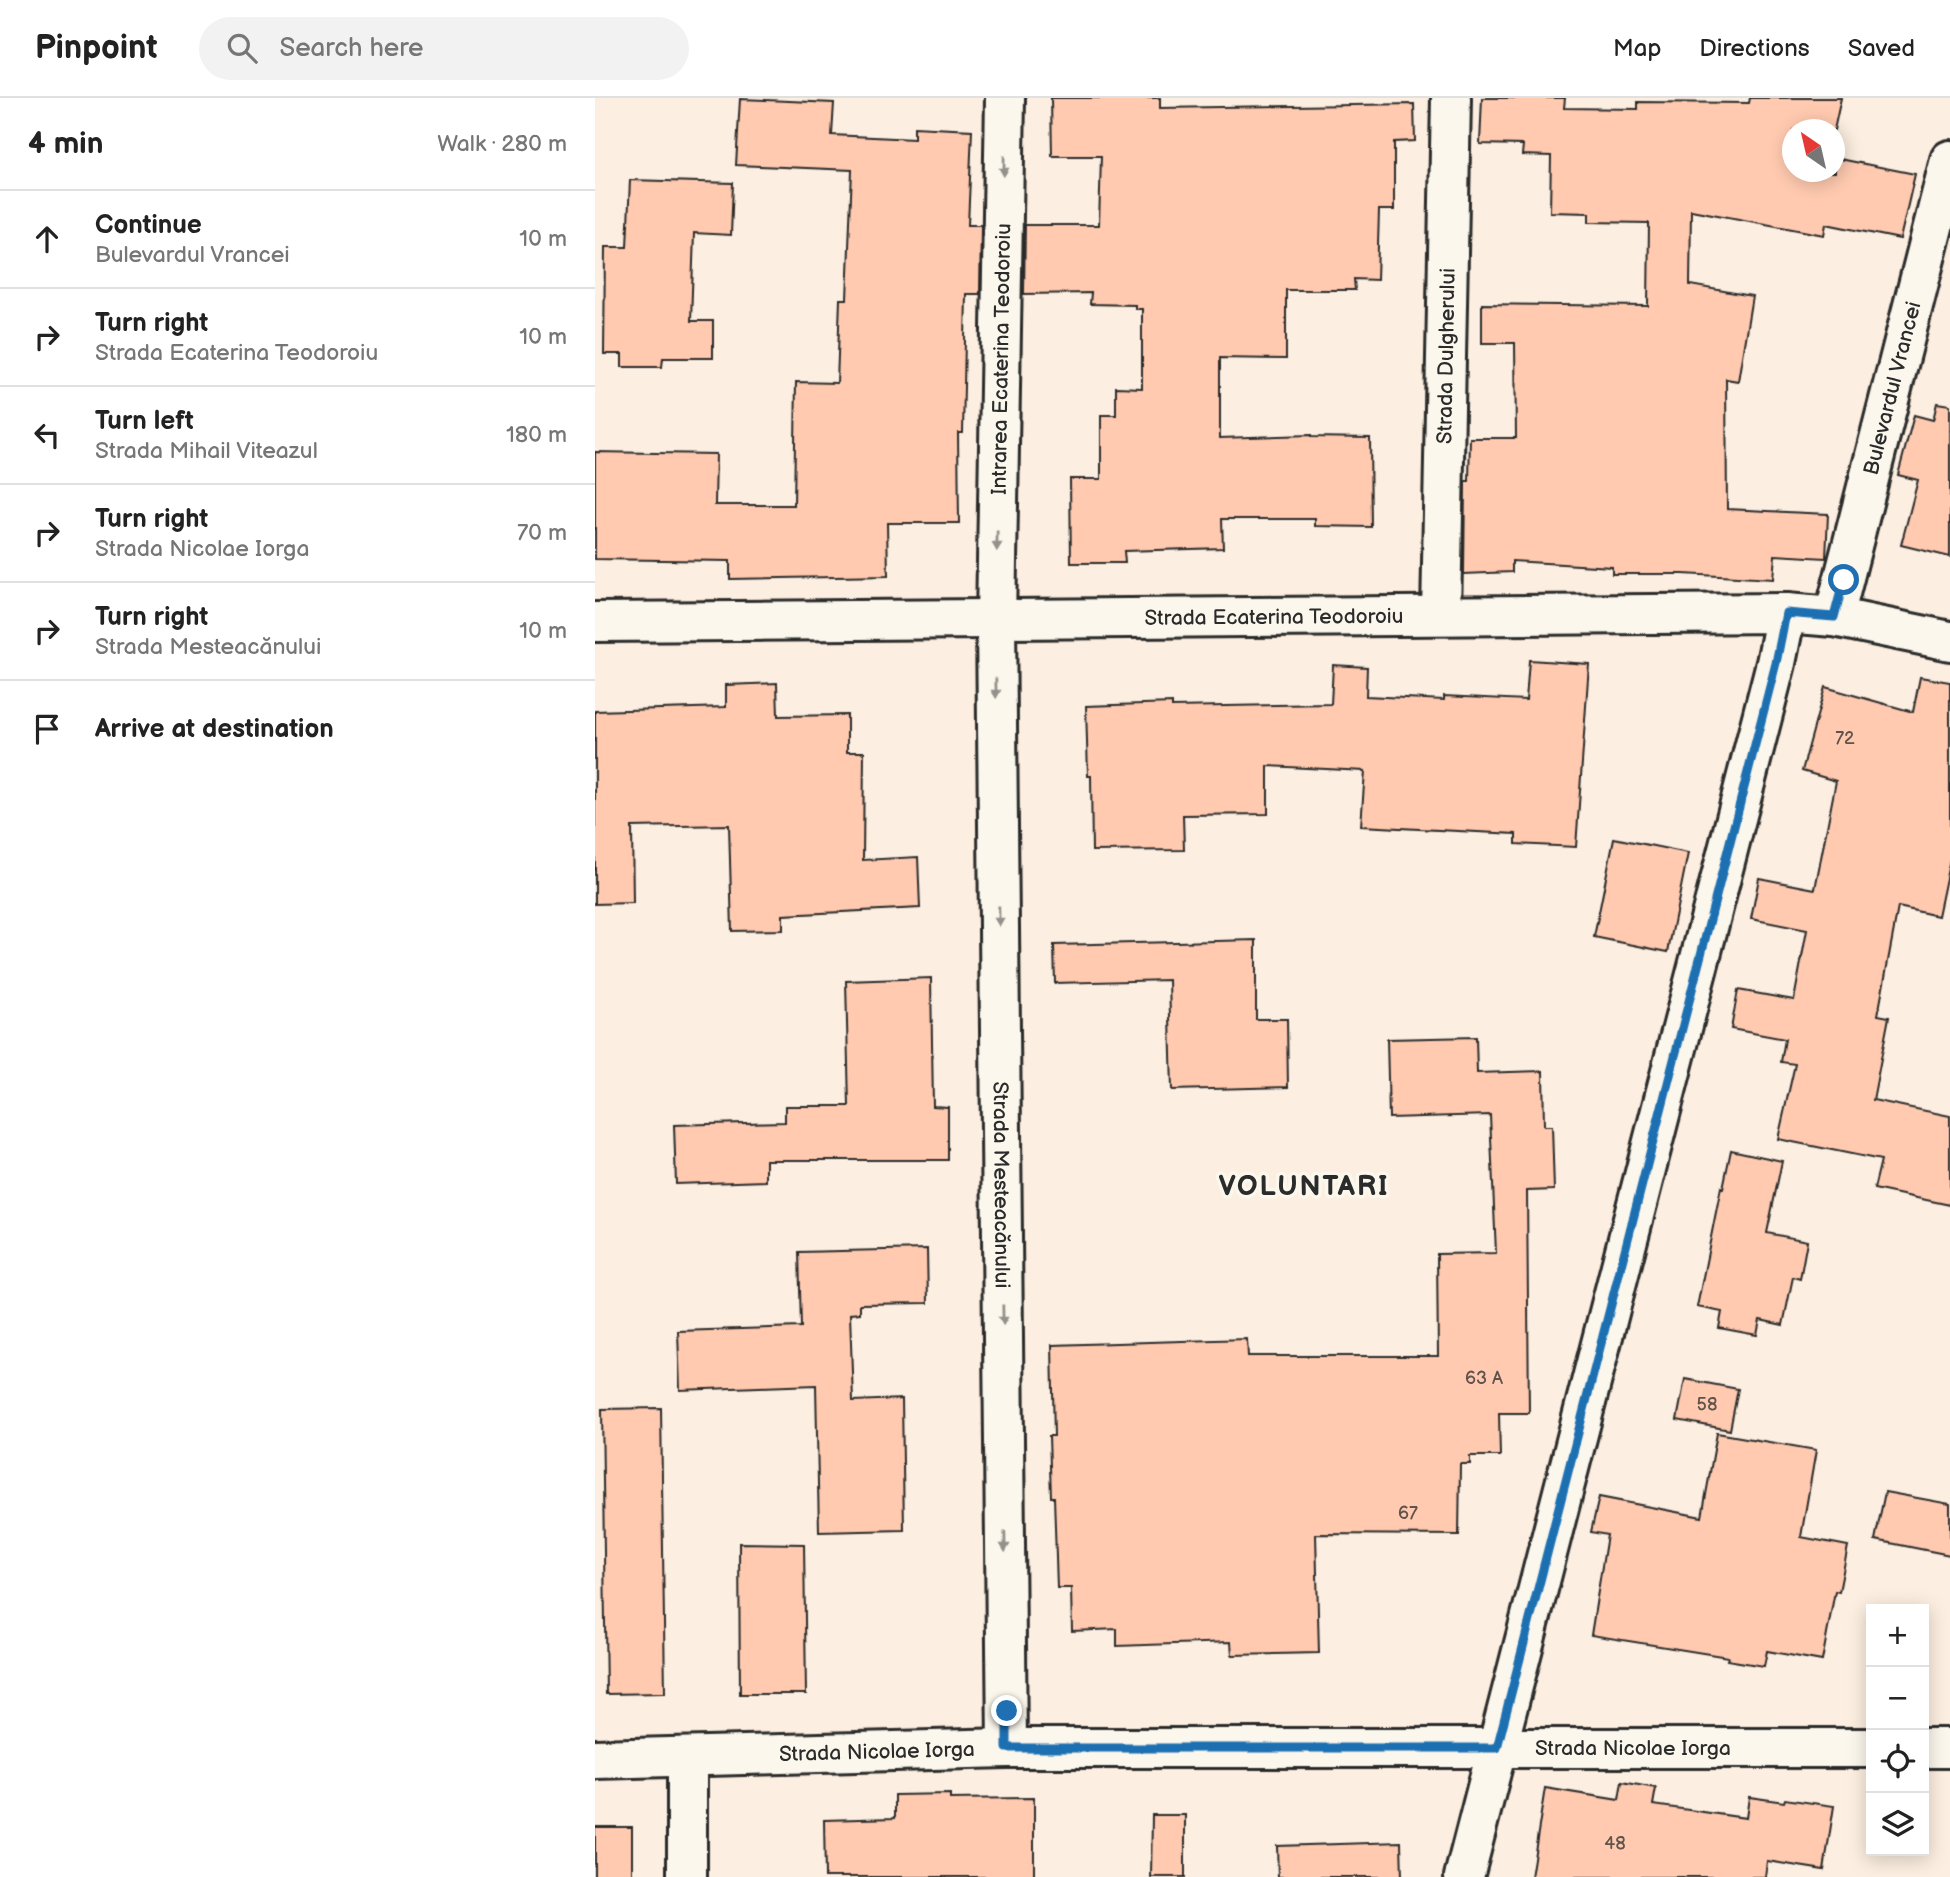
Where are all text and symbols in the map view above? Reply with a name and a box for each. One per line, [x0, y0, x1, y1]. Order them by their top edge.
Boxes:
search box [199, 17, 689, 80]
text: Pinpoint [35, 28, 157, 68]
icon: search [223, 29, 261, 67]
text: Search here [279, 33, 423, 64]
text: Map [1613, 34, 1661, 63]
text: Directions [1699, 34, 1810, 63]
text: Saved [1848, 34, 1915, 63]
north arrow [1782, 119, 1845, 182]
text: 4 min [28, 126, 103, 162]
text: Walk · 280 m [437, 130, 567, 158]
one-way arrow [998, 155, 1010, 177]
text: Continue [95, 210, 202, 241]
icon: ahead [28, 220, 66, 258]
street label: Intrarea Ecaterina Teodoroiu [987, 223, 1016, 495]
text: 10 m [519, 225, 567, 253]
text: Bulevardul Vrancei [95, 241, 290, 269]
street label: Strada Dulgherului [1432, 268, 1461, 444]
street label: Bulevardul Vrancei [1859, 299, 1927, 478]
text: Turn right [95, 308, 208, 339]
icon: right [28, 318, 66, 356]
text: 10 m [519, 323, 567, 351]
text: Strada Ecaterina Teodoroiu [95, 339, 378, 367]
text: Turn left [95, 406, 194, 437]
icon: left [28, 416, 66, 454]
text: 180 m [506, 421, 567, 449]
text: Strada Mihail Viteazul [95, 437, 318, 465]
text: Turn right [95, 504, 208, 535]
icon: right [28, 514, 66, 552]
text: 70 m [517, 519, 567, 547]
one-way arrow [992, 530, 1003, 552]
text: Strada Nicolae Iorga [95, 535, 309, 563]
route start [1828, 564, 1859, 595]
text: Turn right [95, 602, 208, 633]
street label: Strada Ecaterina Teodoroiu [1144, 604, 1404, 631]
icon: right [28, 612, 66, 650]
text: 10 m [519, 617, 567, 645]
text: Strada Mesteacănului [95, 633, 321, 661]
one-way arrow [991, 677, 1002, 699]
icon: arrive [28, 710, 66, 748]
text: Arrive at destination [95, 714, 334, 745]
house number: 72 [1835, 728, 1855, 749]
one-way arrow [993, 905, 1005, 927]
street label: Strada Mesteacănului [988, 1081, 1015, 1288]
district label: VOLUNTARI [1218, 1170, 1390, 1203]
one-way arrow [997, 1304, 1009, 1326]
house number: 63 A [1465, 1368, 1503, 1389]
house number: 58 [1697, 1394, 1717, 1415]
house number: 67 [1398, 1503, 1418, 1524]
one-way arrow [999, 1531, 1011, 1553]
map controls [1866, 1604, 1929, 1856]
button: + [1866, 1604, 1929, 1667]
button: − [1866, 1667, 1929, 1730]
route end [991, 1695, 1022, 1726]
button: locate [1866, 1730, 1929, 1793]
street label: Strada Nicolae Iorga [1535, 1736, 1731, 1761]
street label: Strada Nicolae Iorga [779, 1737, 975, 1767]
button: layers [1866, 1793, 1929, 1856]
house number: 48 [1604, 1833, 1626, 1854]

